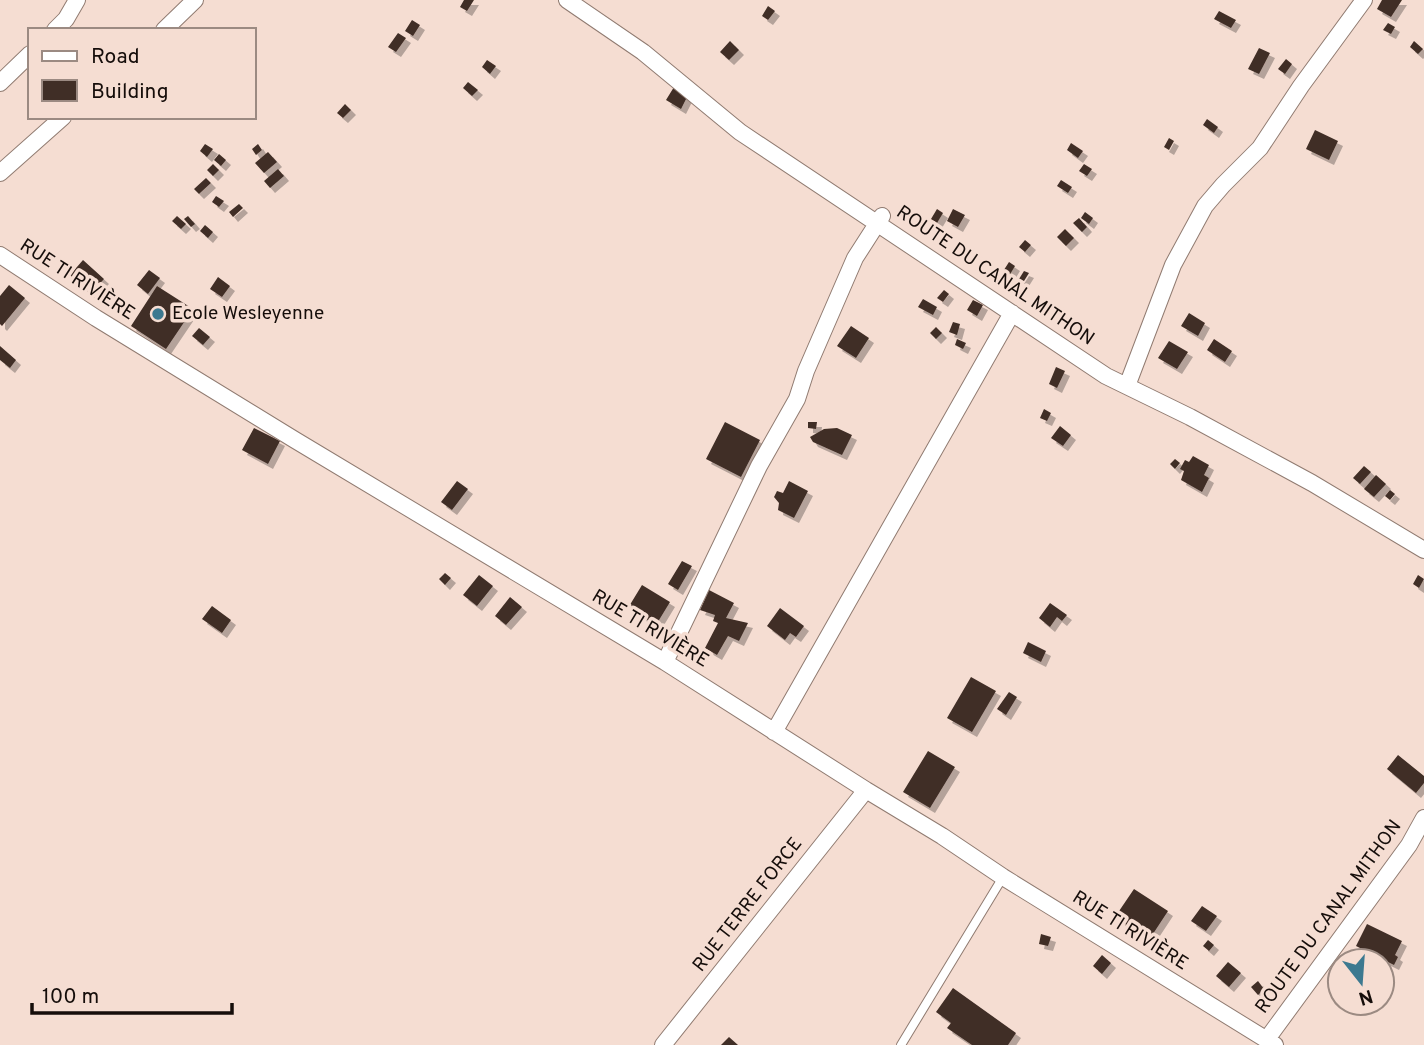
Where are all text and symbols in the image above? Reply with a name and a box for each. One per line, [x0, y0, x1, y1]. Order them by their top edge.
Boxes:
legend [28, 28, 256, 119]
text: Road [91, 44, 140, 71]
text: Building [91, 79, 169, 106]
street label: ROUTE DU CANAL MITHON [891, 201, 1099, 351]
street label: RUE TI RIVIÈRE [15, 233, 140, 326]
place label: Ecole Wesleyenne [172, 302, 324, 326]
marker: Ecole Wesleyenne [150, 306, 166, 322]
street label: RUE TI RIVIÈRE [587, 584, 713, 673]
street label: ROUTE DU CANAL MITHON [1251, 816, 1407, 1018]
street label: RUE TERRE FORCE [688, 833, 808, 977]
street label: RUE TI RIVIÈRE [1068, 885, 1193, 976]
north arrow [1326, 947, 1396, 1017]
scale bar [32, 972, 231, 1016]
text: 100 m [42, 984, 99, 1011]

